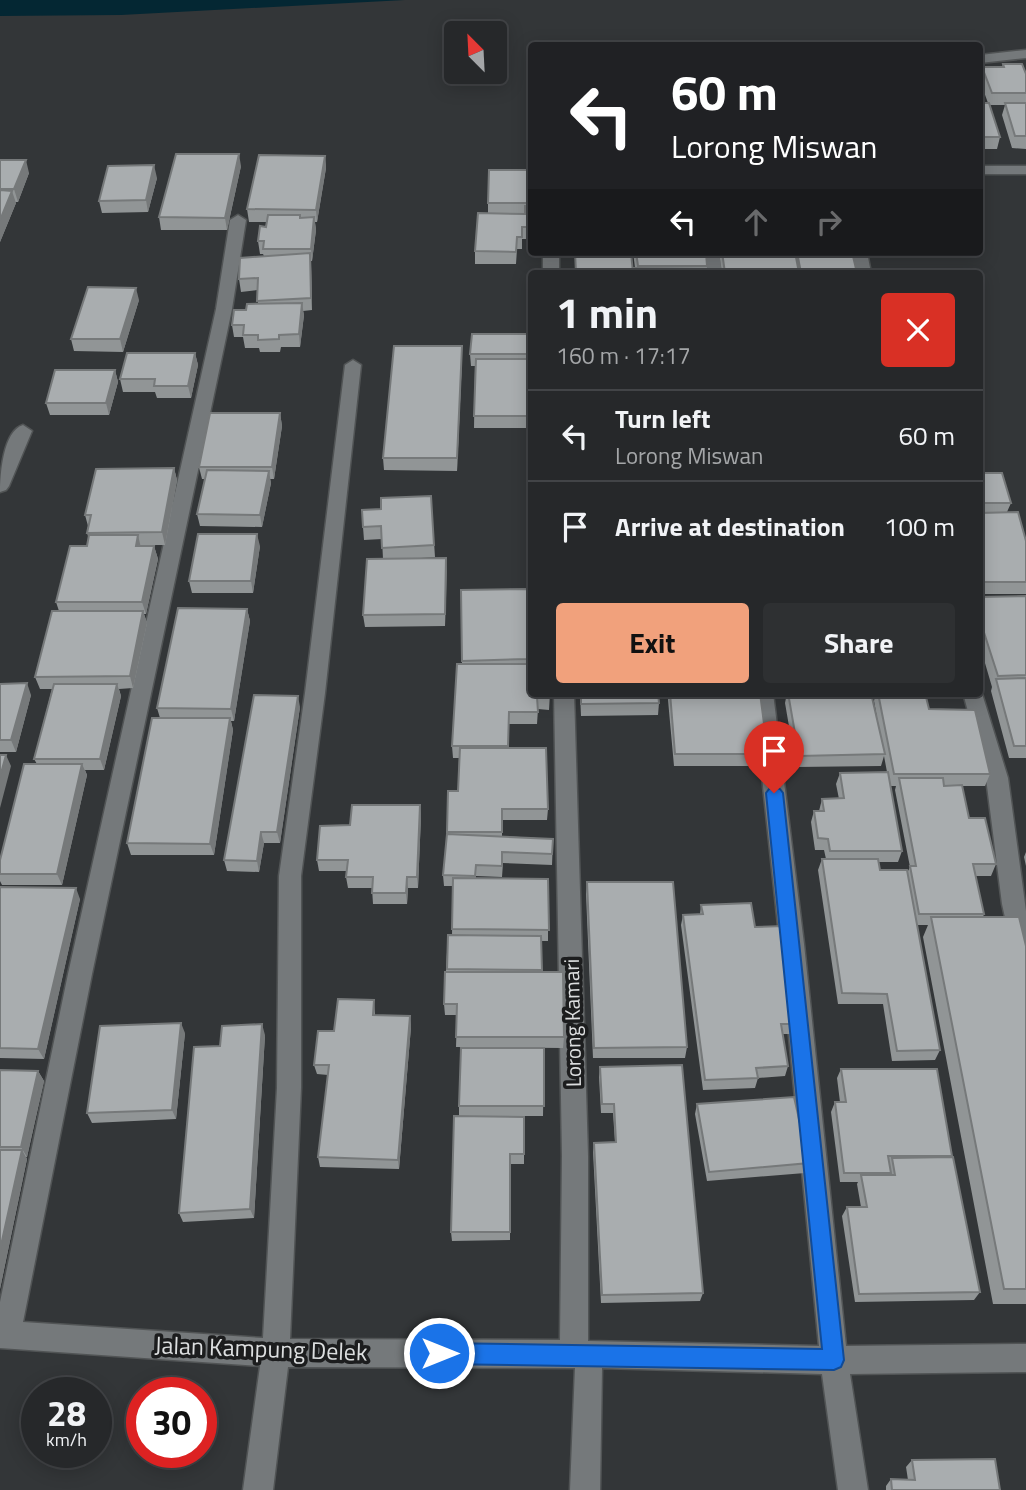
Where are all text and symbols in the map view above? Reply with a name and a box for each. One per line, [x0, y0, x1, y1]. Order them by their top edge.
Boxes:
north arrow [444, 21, 508, 84]
map controls [444, 21, 507, 84]
text: 60 m [671, 54, 778, 129]
icon: left [556, 70, 647, 161]
text: Lorong Miswan [671, 122, 877, 170]
icon: left [664, 203, 702, 241]
icon: ahead [737, 203, 775, 241]
icon: right [810, 203, 848, 241]
text: 1 min [556, 280, 658, 344]
button: close [881, 293, 955, 367]
text: 160 m · 17:17 [556, 338, 691, 373]
text: Turn left [615, 399, 710, 438]
text: 60 m [898, 416, 955, 455]
icon: left [556, 417, 594, 455]
text: Lorong Miswan [615, 438, 763, 473]
text: Arrive at destination [615, 507, 845, 546]
text: 100 m [884, 507, 955, 546]
icon: arrive [556, 508, 594, 546]
button: Exit [556, 603, 749, 683]
button: Share [763, 603, 955, 683]
pin [744, 721, 804, 793]
icon: arrive [755, 732, 793, 770]
street label: Lorong Kamari [555, 959, 589, 1087]
position arrow [402, 1316, 476, 1390]
street label: Jalan Kampung Delek [154, 1326, 369, 1370]
speed limit sign: 30 [126, 1377, 217, 1468]
text: 28 [47, 1386, 86, 1440]
text: km/h [46, 1426, 87, 1453]

